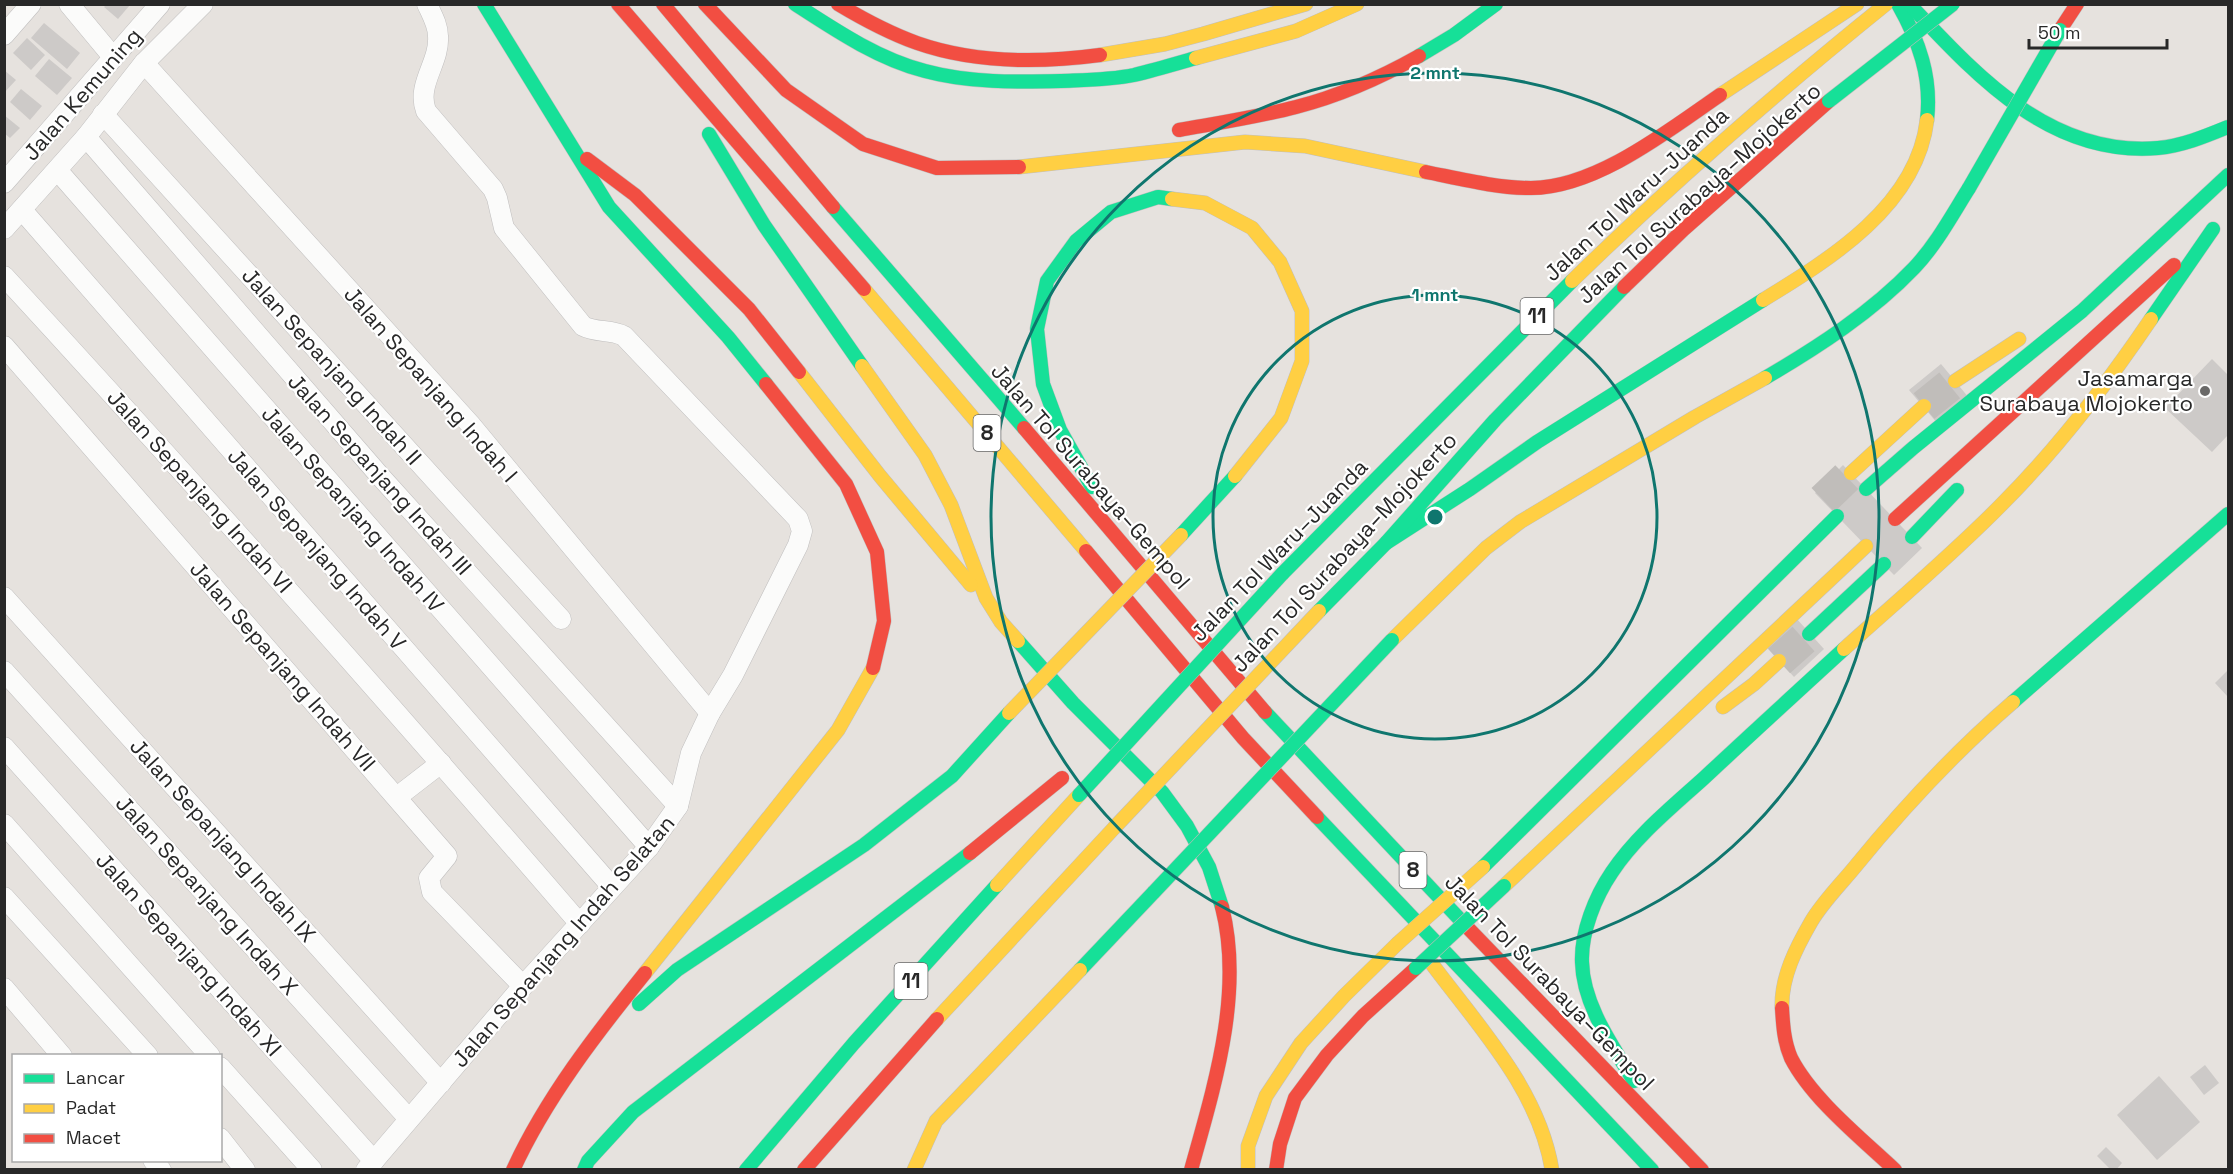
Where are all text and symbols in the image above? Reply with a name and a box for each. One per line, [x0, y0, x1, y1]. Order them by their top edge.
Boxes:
scale bar [2029, 12, 2167, 50]
text: 50 m [2038, 21, 2080, 44]
street label: Jalan Kemuning [17, 22, 147, 166]
text: 2 mnt [1410, 61, 1460, 84]
street label: Jalan Tol Surabaya–Mojokerto [1571, 76, 1827, 310]
street label: Jalan Tol Waru–Juanda [1538, 101, 1735, 287]
street label: Jalan Sepanjang Indah II [236, 261, 428, 471]
street label: Jalan Sepanjang Indah I [338, 280, 524, 488]
text: 1 mnt [1411, 283, 1459, 306]
road number: 11 [1520, 298, 1554, 334]
street label: Jalan Tol Surabaya–Gempol [985, 357, 1197, 595]
place label: Jasamarga Surabaya Mojokerto [1980, 364, 2193, 417]
street label: Jalan Sepanjang Indah III [282, 368, 478, 580]
street label: Jalan Sepanjang Indah VI [101, 384, 299, 598]
marker: Jasamarga Surabaya Mojokerto [2198, 384, 2212, 398]
street label: Jalan Sepanjang Indah IV [256, 400, 451, 618]
road number: 8 [974, 415, 1000, 451]
street label: Jalan Tol Surabaya–Mojokerto [1225, 426, 1463, 678]
street label: Jalan Sepanjang Indah V [222, 442, 413, 656]
street label: Jalan Tol Waru–Juanda [1185, 453, 1374, 647]
centre of rings [1425, 507, 1445, 527]
street label: Jalan Sepanjang Indah VII [184, 555, 382, 777]
street label: Jalan Sepanjang Indah IX [124, 732, 322, 948]
street label: Jalan Sepanjang Indah X [110, 789, 304, 1001]
street label: Jalan Sepanjang Indah Selatan [446, 809, 680, 1073]
street label: Jalan Sepanjang Indah XI [90, 846, 288, 1062]
road number: 8 [1400, 852, 1426, 888]
street label: Jalan Tol Surabaya–Gempol [1439, 868, 1661, 1096]
road number: 11 [894, 963, 928, 999]
legend [12, 1054, 222, 1162]
text: Lancar [66, 1066, 125, 1089]
text: Padat [66, 1096, 116, 1119]
text: Macet [66, 1126, 121, 1149]

